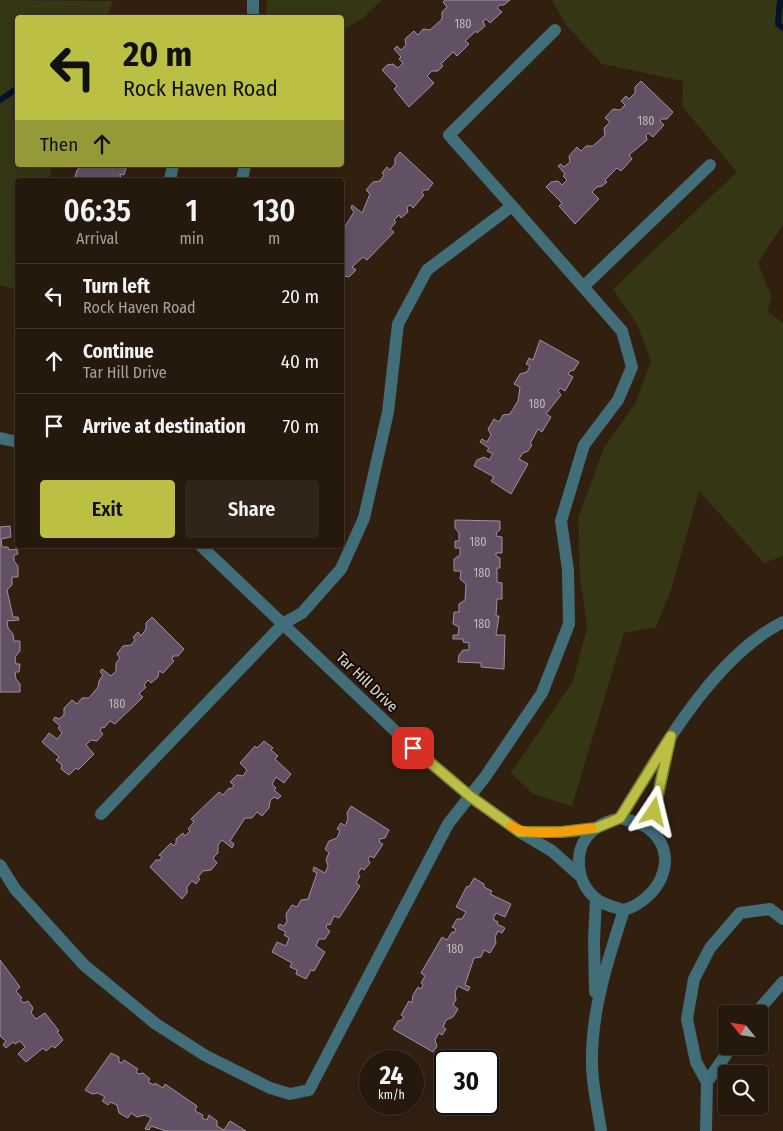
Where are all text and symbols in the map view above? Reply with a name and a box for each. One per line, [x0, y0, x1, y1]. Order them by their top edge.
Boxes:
house number: 180 [455, 17, 471, 31]
text: 20 m [123, 33, 192, 75]
icon: left [40, 35, 105, 100]
text: Rock Haven Road [123, 75, 278, 102]
house number: 180 [638, 114, 654, 128]
icon: ahead [88, 130, 116, 158]
text: Then [40, 133, 78, 156]
text: 06:35 [64, 193, 131, 229]
text: 1 [186, 193, 198, 229]
text: 130 [253, 193, 295, 229]
text: Arrival [76, 229, 118, 248]
text: min [179, 229, 204, 248]
text: m [268, 229, 280, 248]
text: Turn left [83, 275, 150, 298]
icon: left [40, 282, 68, 310]
text: 20 m [282, 285, 319, 308]
text: Rock Haven Road [83, 298, 196, 317]
text: Continue [83, 340, 154, 363]
icon: ahead [40, 347, 68, 375]
text: 40 m [281, 350, 319, 373]
text: Tar Hill Drive [83, 363, 167, 382]
house number: 180 [529, 397, 545, 411]
icon: arrive [40, 412, 68, 440]
text: Arrive at destination [83, 415, 246, 438]
text: 70 m [283, 415, 319, 438]
button: Exit [40, 480, 175, 538]
button: Share [185, 480, 319, 538]
house number: 180 [470, 535, 486, 549]
house number: 180 [474, 566, 490, 580]
house number: 180 [474, 617, 490, 631]
street label: Tar Hill Drive [333, 648, 401, 716]
house number: 180 [109, 697, 125, 711]
pin [392, 727, 434, 769]
icon: arrive [399, 734, 427, 762]
position arrow [627, 785, 679, 837]
house number: 180 [447, 942, 463, 956]
north arrow [718, 1005, 768, 1055]
map controls [718, 1005, 768, 1115]
speed limit sign: 30 [434, 1050, 499, 1115]
text: 24 [380, 1061, 403, 1091]
button: search [718, 1065, 768, 1115]
text: km/h [378, 1088, 405, 1102]

